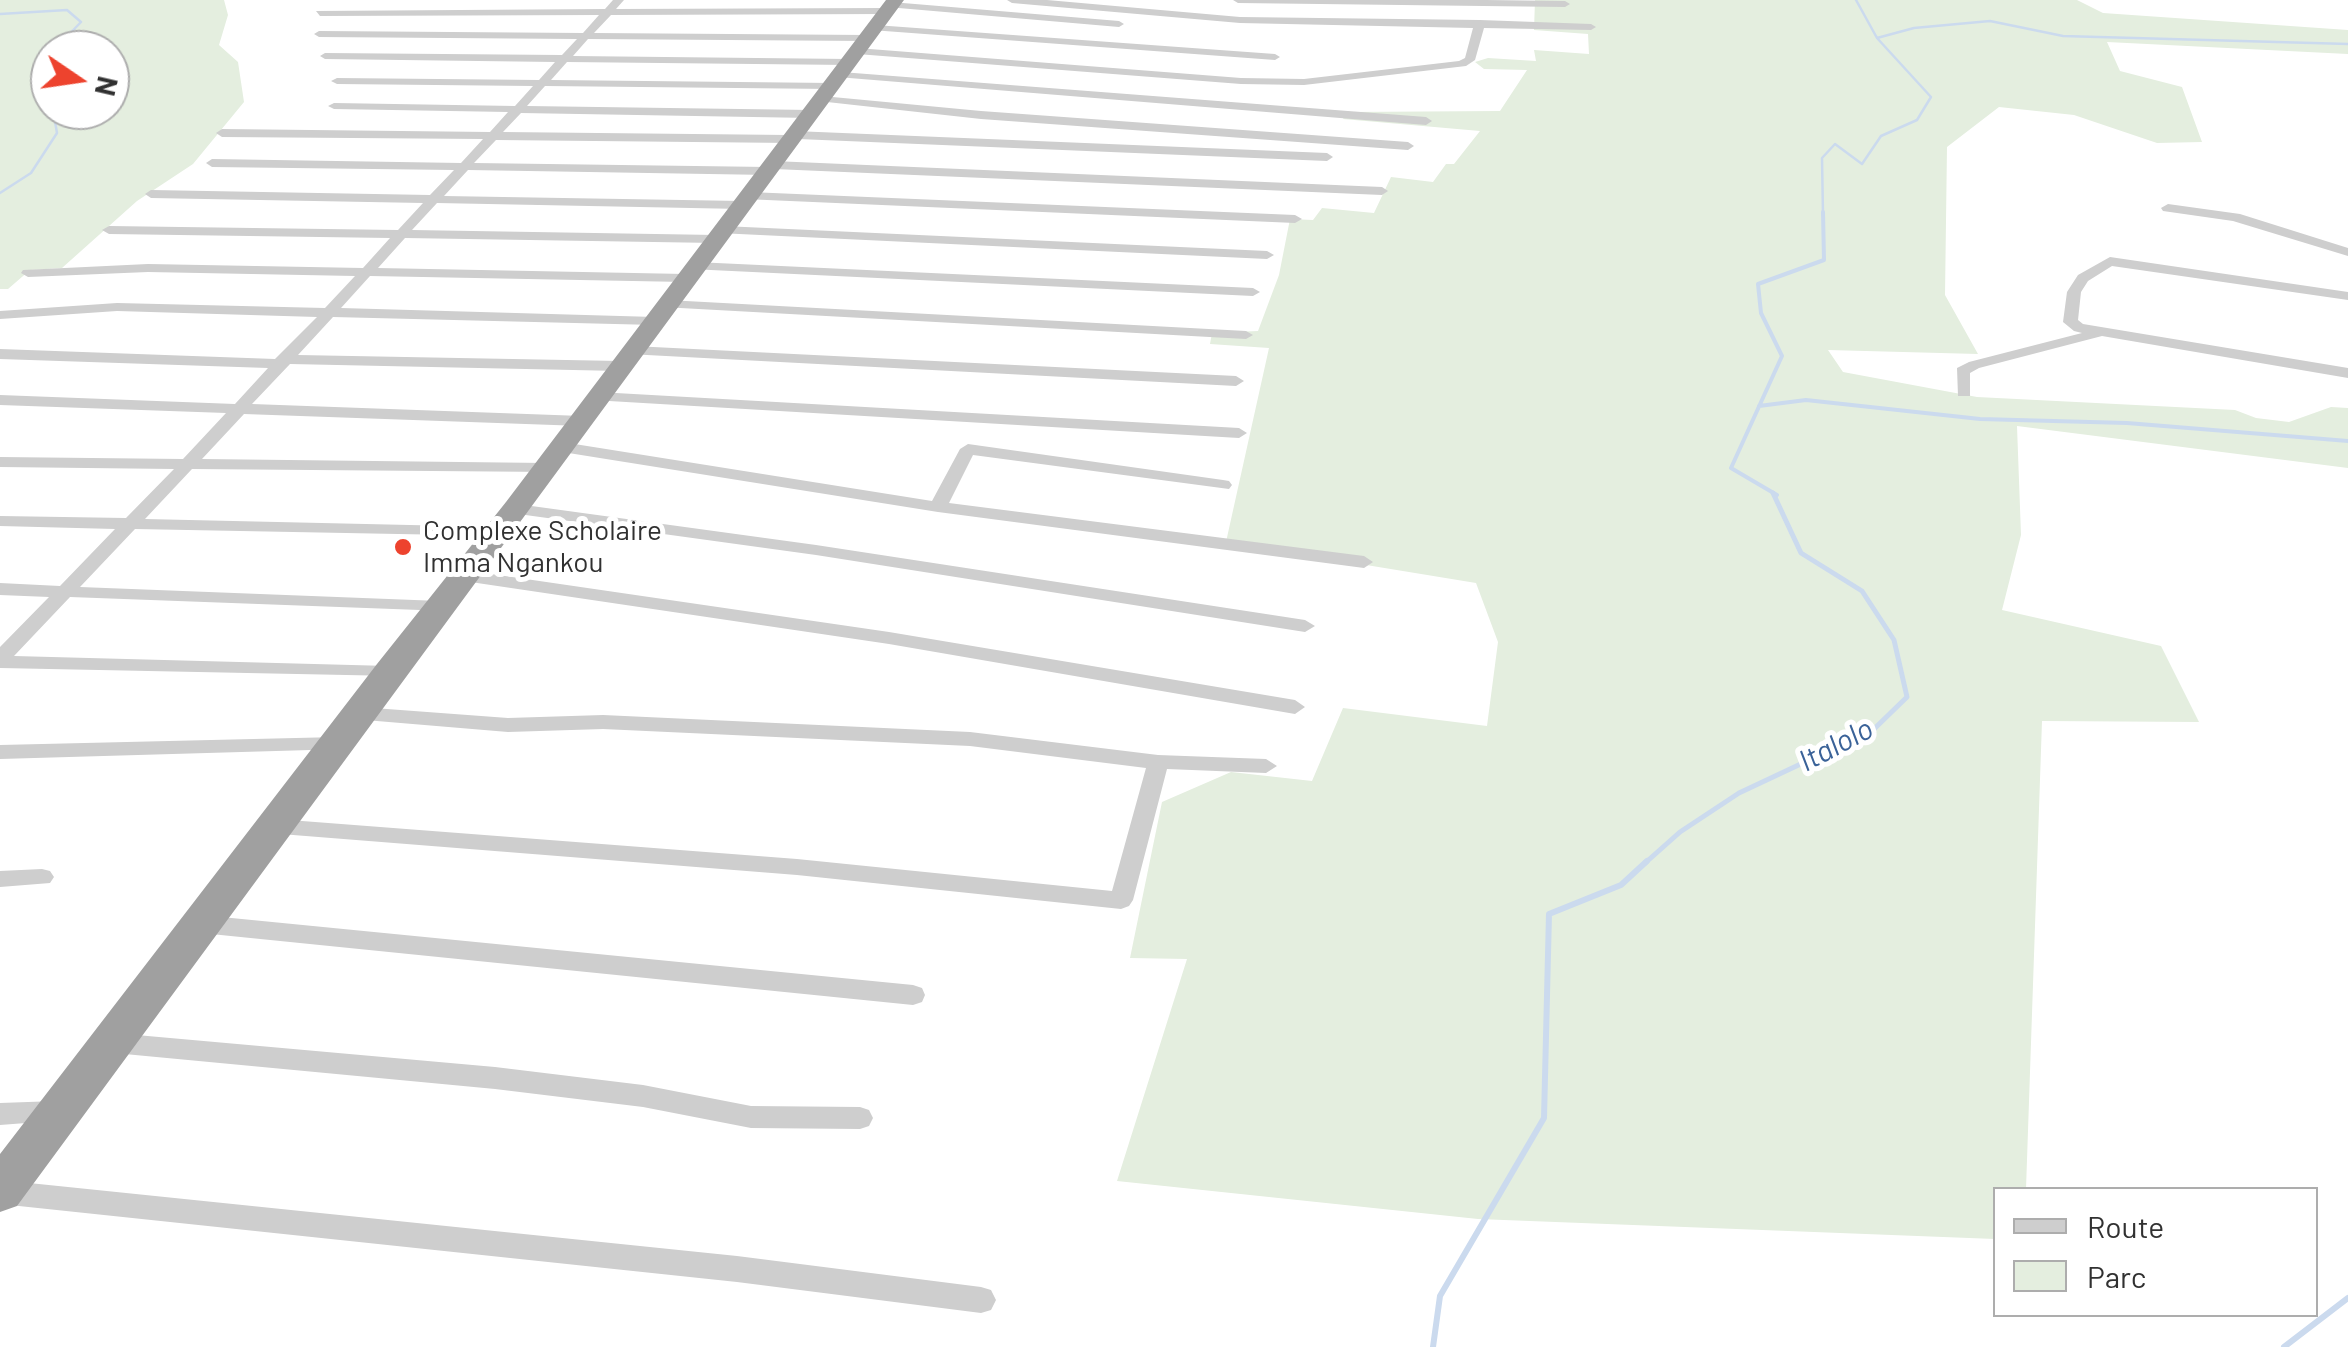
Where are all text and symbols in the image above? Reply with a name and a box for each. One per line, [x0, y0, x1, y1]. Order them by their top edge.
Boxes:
north arrow [30, 30, 130, 130]
text: N [89, 73, 126, 99]
place label: Complexe Scholaire Imma Ngankou [423, 514, 662, 580]
marker: Complexe Scholaire Imma Ngankou [392, 536, 414, 558]
water label: Italolo [1793, 711, 1879, 779]
legend [1993, 1187, 2318, 1317]
text: Route [2087, 1208, 2164, 1244]
text: Parc [2087, 1258, 2146, 1294]

